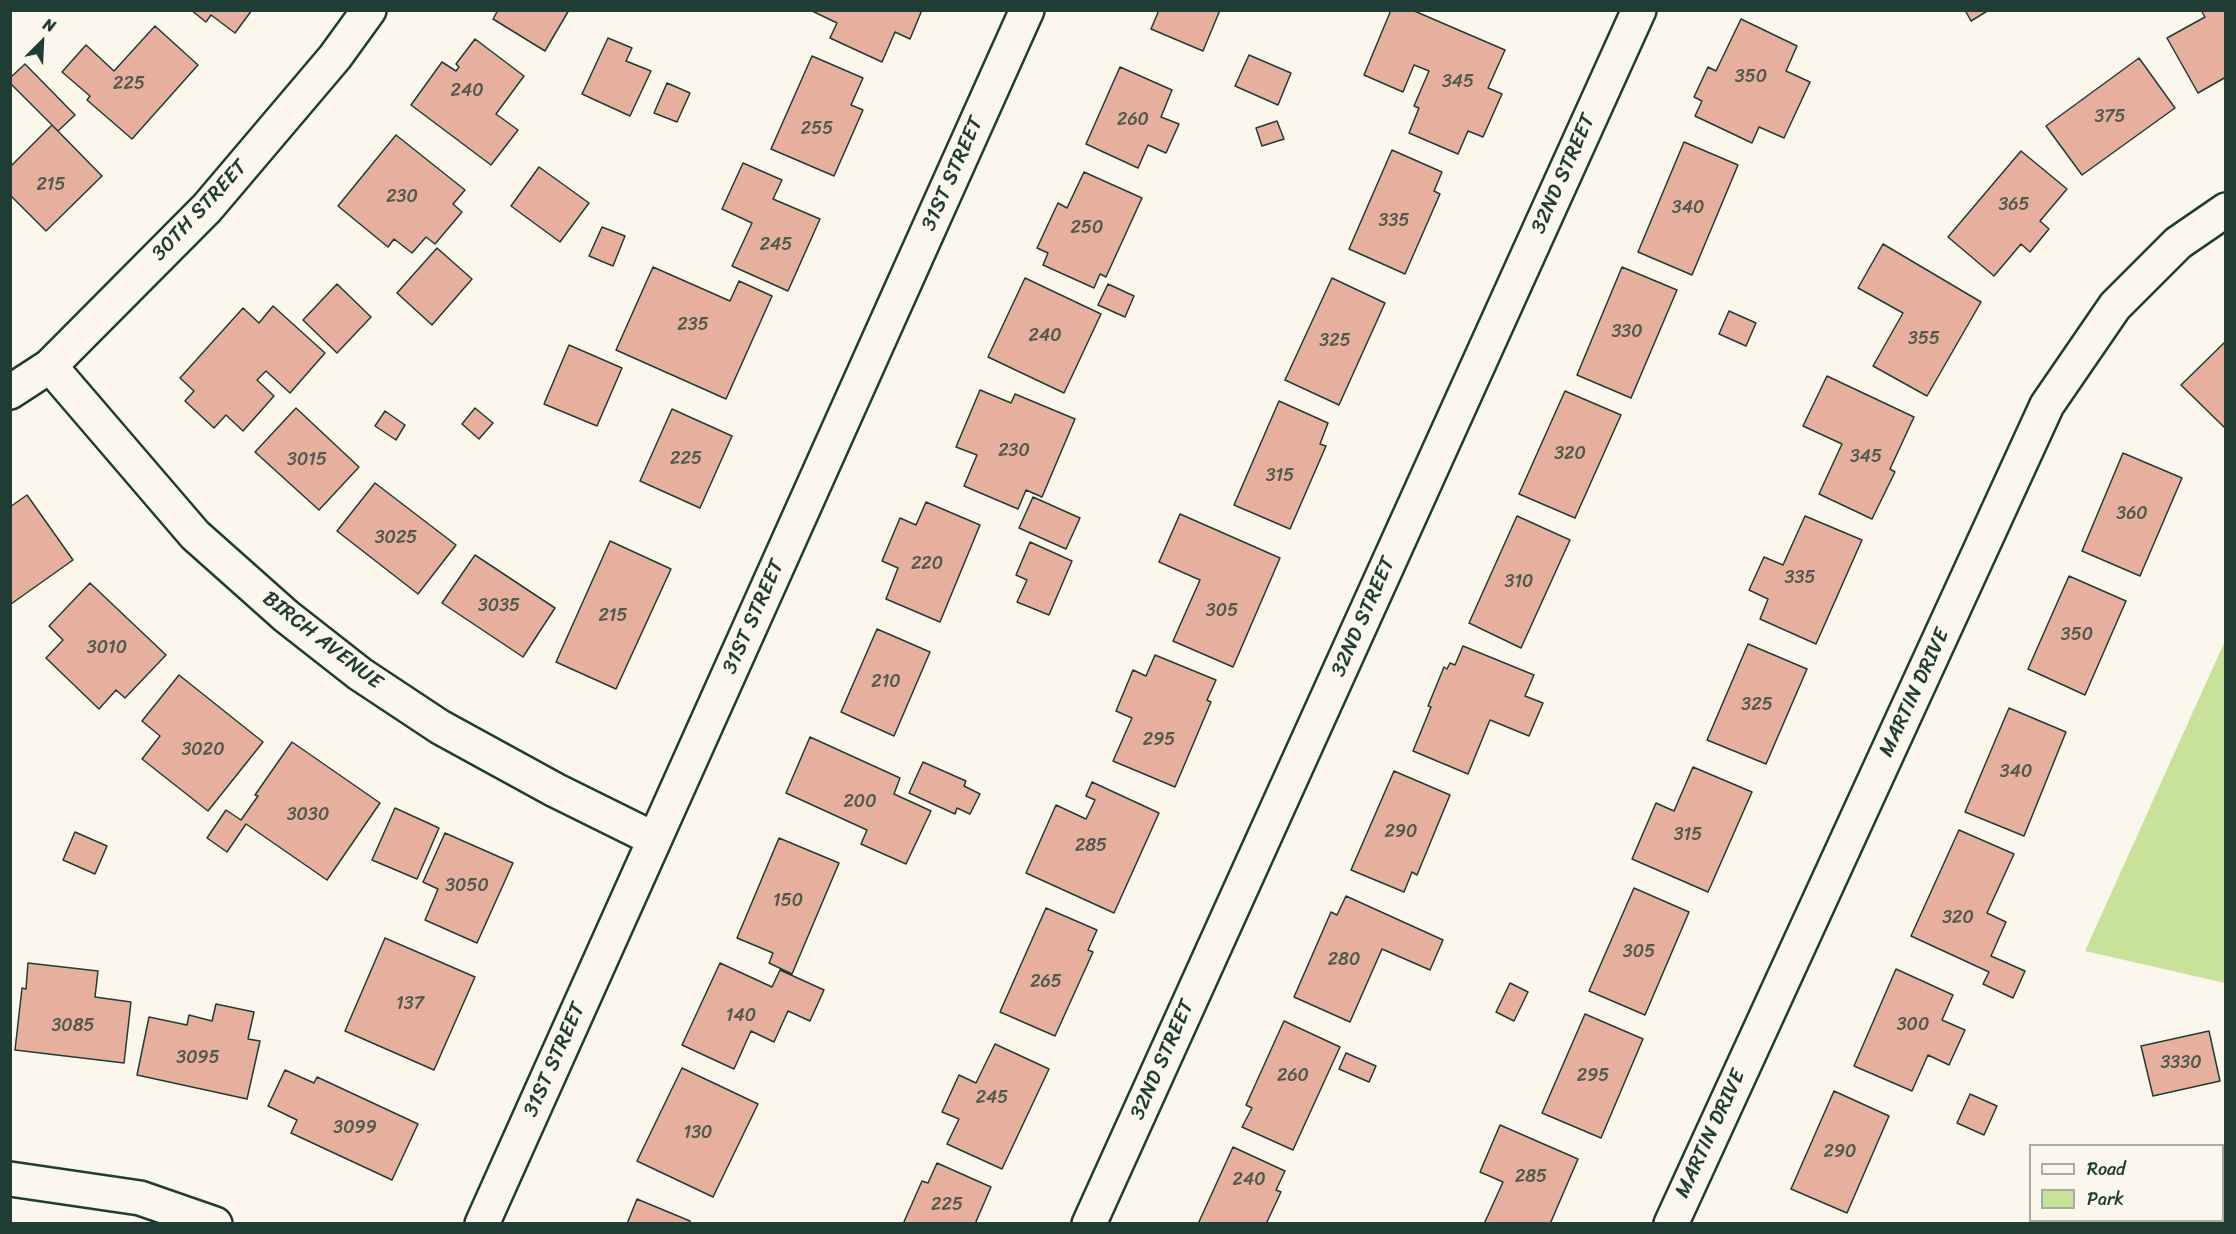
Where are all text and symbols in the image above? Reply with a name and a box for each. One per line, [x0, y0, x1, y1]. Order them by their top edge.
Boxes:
text: N [39, 10, 60, 41]
north arrow [12, 12, 72, 72]
house number: 350 [1735, 66, 1767, 88]
house number: 345 [1442, 71, 1474, 93]
house number: 225 [113, 73, 145, 95]
house number: 240 [450, 80, 484, 102]
house number: 375 [2094, 106, 2126, 128]
house number: 260 [1117, 109, 1149, 131]
street label: 32ND STREET [1526, 110, 1602, 238]
street label: 31ST STREET [917, 113, 989, 235]
house number: 255 [801, 118, 833, 140]
street label: 30TH STREET [147, 155, 253, 267]
house number: 215 [36, 174, 66, 196]
house number: 230 [386, 186, 418, 208]
house number: 365 [1998, 194, 2030, 216]
house number: 340 [1672, 197, 1704, 219]
house number: 335 [1379, 210, 1409, 232]
house number: 250 [1071, 217, 1103, 239]
house number: 245 [760, 234, 792, 256]
house number: 235 [677, 314, 709, 336]
house number: 330 [1611, 321, 1643, 343]
house number: 240 [1028, 325, 1062, 347]
house number: 355 [1908, 328, 1940, 350]
house number: 325 [1319, 330, 1351, 352]
house number: 230 [998, 440, 1030, 462]
house number: 320 [1554, 443, 1586, 465]
house number: 345 [1850, 446, 1882, 468]
house number: 225 [670, 448, 702, 470]
house number: 3015 [287, 449, 327, 471]
house number: 315 [1266, 465, 1294, 487]
house number: 360 [2116, 503, 2148, 525]
house number: 3025 [375, 527, 417, 549]
house number: 220 [911, 553, 943, 575]
street label: 32ND STREET [1326, 553, 1402, 681]
street label: 31ST STREET [718, 556, 790, 678]
house number: 335 [1785, 567, 1815, 589]
house number: 310 [1505, 571, 1533, 593]
street label: BIRCH AVENUE [257, 586, 387, 696]
house number: 3035 [478, 595, 520, 617]
house number: 305 [1206, 600, 1238, 622]
house number: 215 [598, 605, 628, 627]
house number: 350 [2061, 624, 2093, 646]
street label: MARTIN DRIVE [1874, 625, 1956, 761]
house number: 3010 [87, 637, 127, 659]
house number: 210 [871, 671, 901, 693]
house number: 325 [1741, 694, 1773, 716]
house number: 295 [1143, 729, 1175, 751]
house number: 3020 [181, 739, 225, 761]
house number: 340 [2000, 761, 2032, 783]
house number: 200 [843, 791, 877, 813]
house number: 3030 [287, 804, 329, 826]
house number: 290 [1385, 821, 1417, 843]
house number: 315 [1674, 824, 1702, 846]
house number: 285 [1075, 835, 1107, 857]
house number: 3050 [445, 875, 489, 897]
house number: 150 [773, 890, 803, 912]
house number: 320 [1942, 907, 1974, 929]
house number: 305 [1623, 941, 1655, 963]
house number: 280 [1328, 949, 1360, 971]
house number: 265 [1030, 971, 1062, 993]
house number: 137 [396, 993, 424, 1015]
street label: 32ND STREET [1125, 996, 1201, 1124]
street label: 31ST STREET [519, 999, 591, 1121]
house number: 140 [726, 1005, 756, 1027]
house number: 300 [1897, 1014, 1929, 1036]
house number: 3085 [51, 1015, 95, 1037]
house number: 3095 [176, 1047, 220, 1069]
house number: 3330 [2160, 1052, 2202, 1074]
house number: 260 [1277, 1065, 1309, 1087]
house number: 295 [1577, 1065, 1609, 1087]
street label: MARTIN DRIVE [1670, 1066, 1752, 1202]
house number: 245 [976, 1087, 1008, 1109]
house number: 3099 [333, 1117, 377, 1139]
house number: 130 [684, 1122, 712, 1144]
house number: 290 [1824, 1141, 1856, 1163]
legend [2029, 1144, 2224, 1222]
text: Road [2087, 1153, 2126, 1185]
house number: 285 [1515, 1166, 1547, 1188]
house number: 240 [1232, 1169, 1266, 1191]
text: Park [2087, 1183, 2124, 1215]
house number: 225 [931, 1194, 963, 1216]

